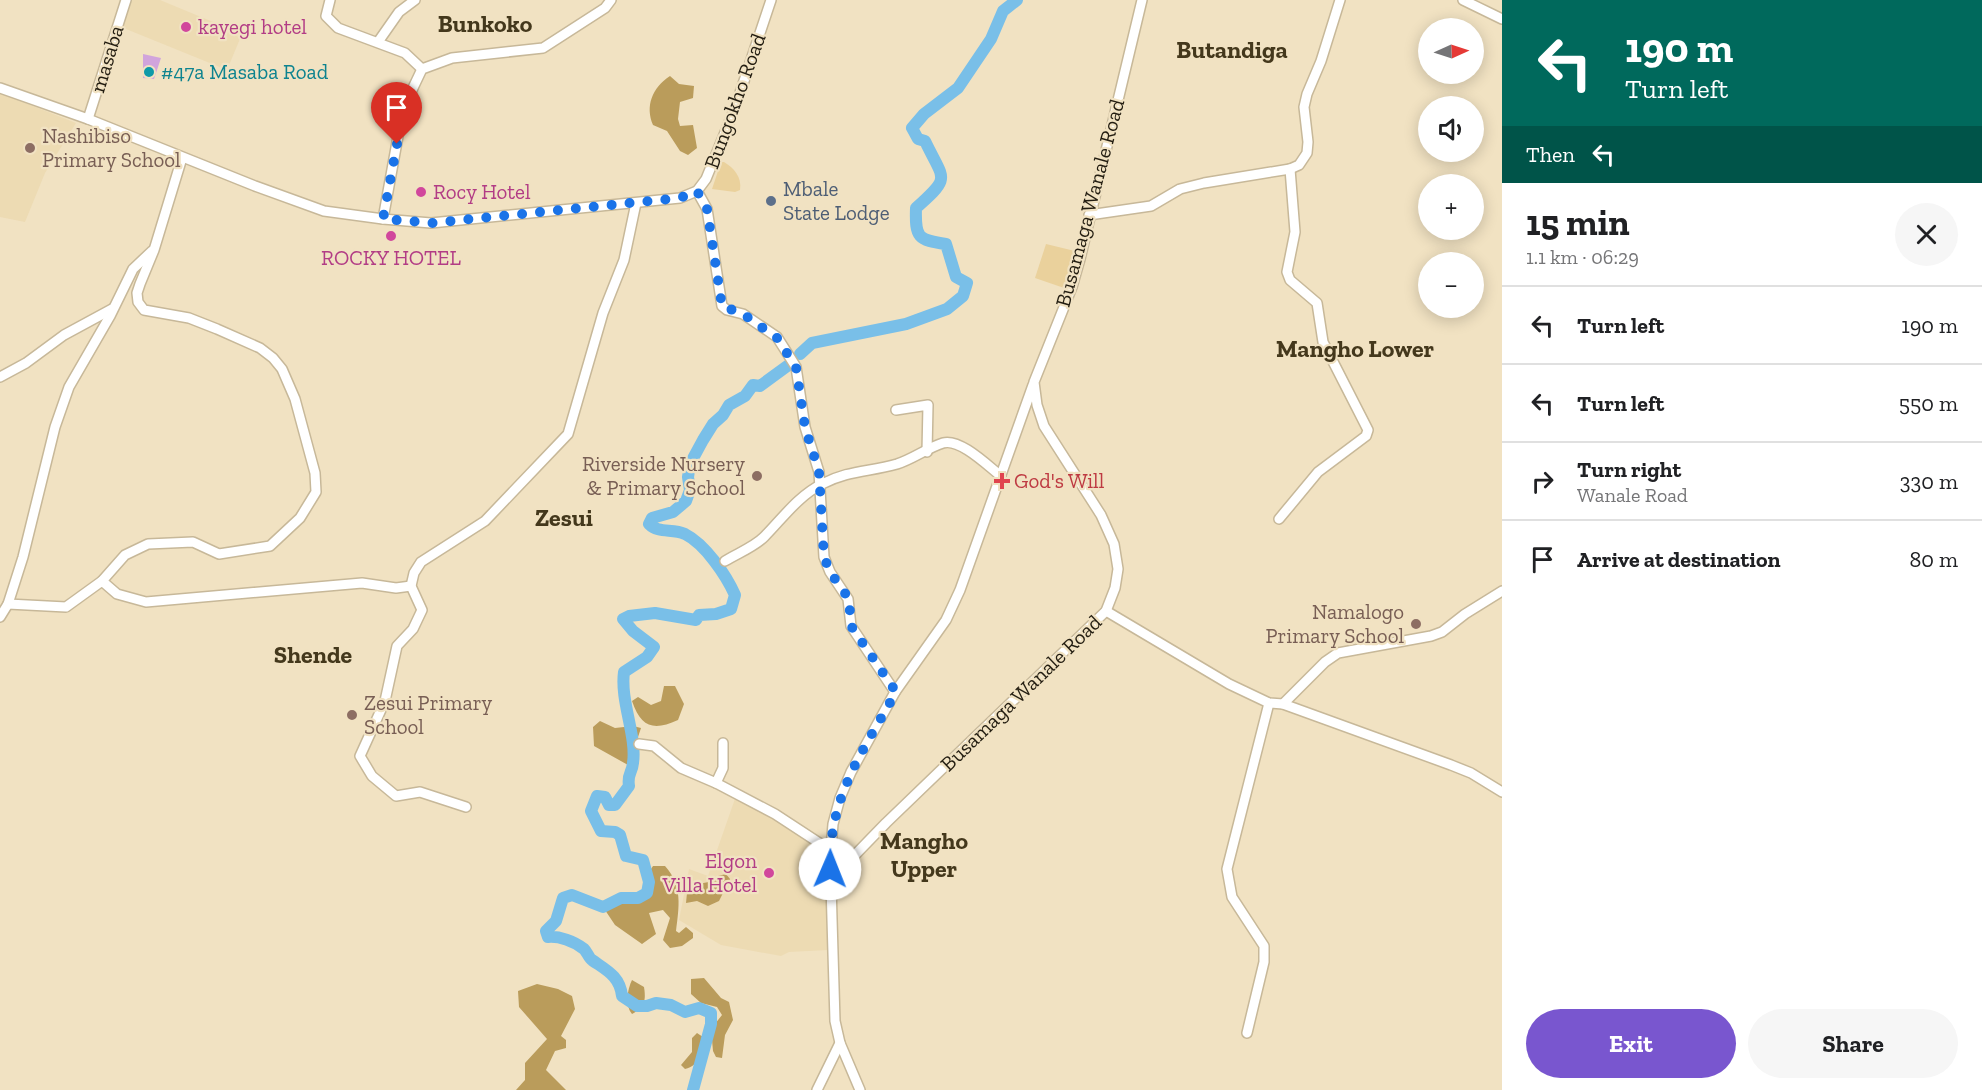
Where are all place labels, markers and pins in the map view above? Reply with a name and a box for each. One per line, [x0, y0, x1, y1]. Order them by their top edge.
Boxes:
place label: kayegi hotel [198, 14, 307, 39]
marker: kayegi hotel [179, 20, 193, 34]
place label: #47a Masaba Road [161, 59, 329, 84]
marker: #47a Masaba Road [142, 65, 156, 79]
pin [371, 82, 422, 144]
place label: Nashibiso Primary School [42, 123, 181, 172]
marker: Nashibiso Primary School [23, 141, 37, 155]
place label: Mbale State Lodge [783, 176, 890, 225]
place label: Rocy Hotel [433, 179, 531, 204]
marker: Rocy Hotel [414, 185, 428, 199]
marker: Mbale State Lodge [764, 194, 778, 208]
marker: ROCKY HOTEL [384, 229, 398, 243]
place label: ROCKY HOTEL [321, 245, 461, 270]
place label: Riverside Nursery & Primary School [582, 451, 745, 500]
place label: God's Will [1014, 468, 1105, 493]
marker: Riverside Nursery & Primary School [750, 469, 764, 483]
marker: God's Will [995, 474, 1009, 488]
place label: Namalogo Primary School [1265, 599, 1404, 648]
marker: Namalogo Primary School [1409, 617, 1423, 631]
place label: Zesui Primary School [364, 690, 492, 739]
marker: Zesui Primary School [345, 708, 359, 722]
place label: Elgon Villa Hotel [661, 848, 757, 897]
marker: Elgon Villa Hotel [762, 866, 776, 880]

